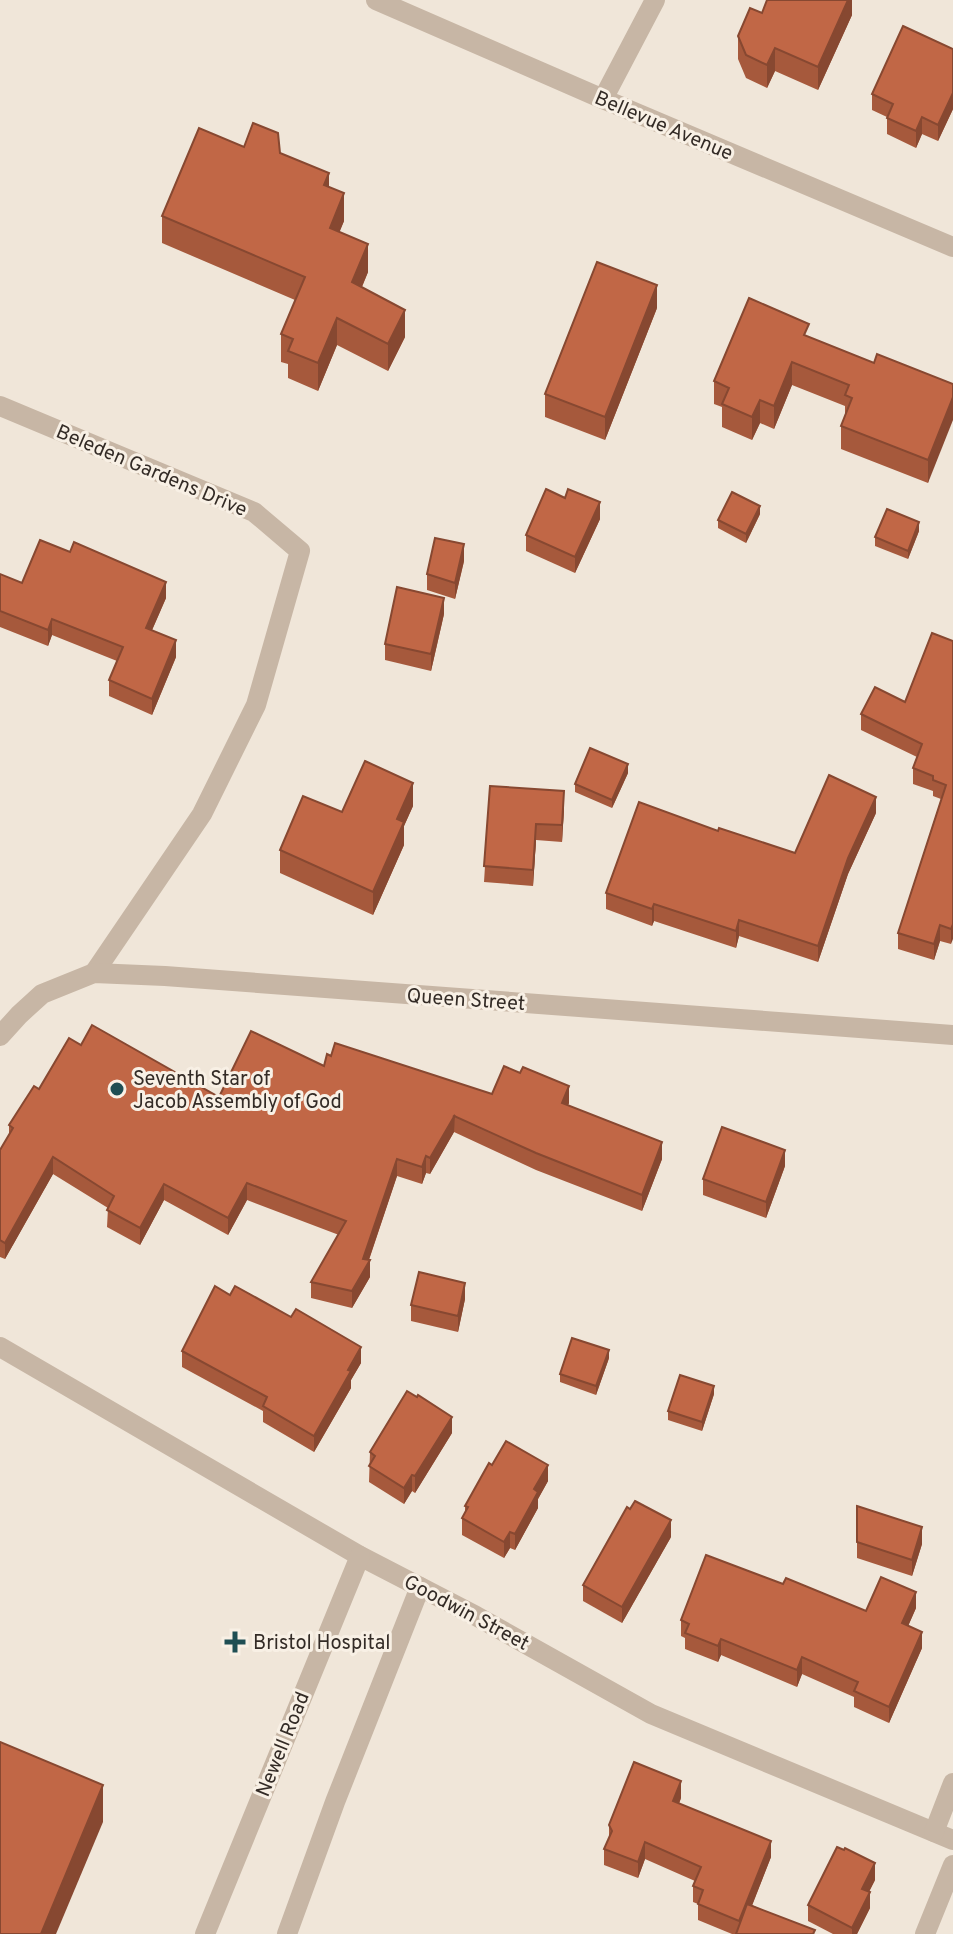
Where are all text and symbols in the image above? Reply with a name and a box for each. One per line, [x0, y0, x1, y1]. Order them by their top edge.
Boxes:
street label: Bellevue Avenue [590, 86, 736, 168]
street label: Beleden Gardens Drive [52, 420, 251, 524]
street label: Queen Street [406, 984, 526, 1018]
place label: Seventh Star of Jacob Assembly of God [133, 1067, 342, 1116]
marker: Seventh Star of Jacob Assembly of God [108, 1080, 126, 1098]
street label: Goodwin Street [399, 1570, 533, 1658]
marker: Bristol Hospital [224, 1631, 246, 1653]
place label: Bristol Hospital [253, 1631, 390, 1657]
street label: Newell Road [251, 1688, 317, 1801]

